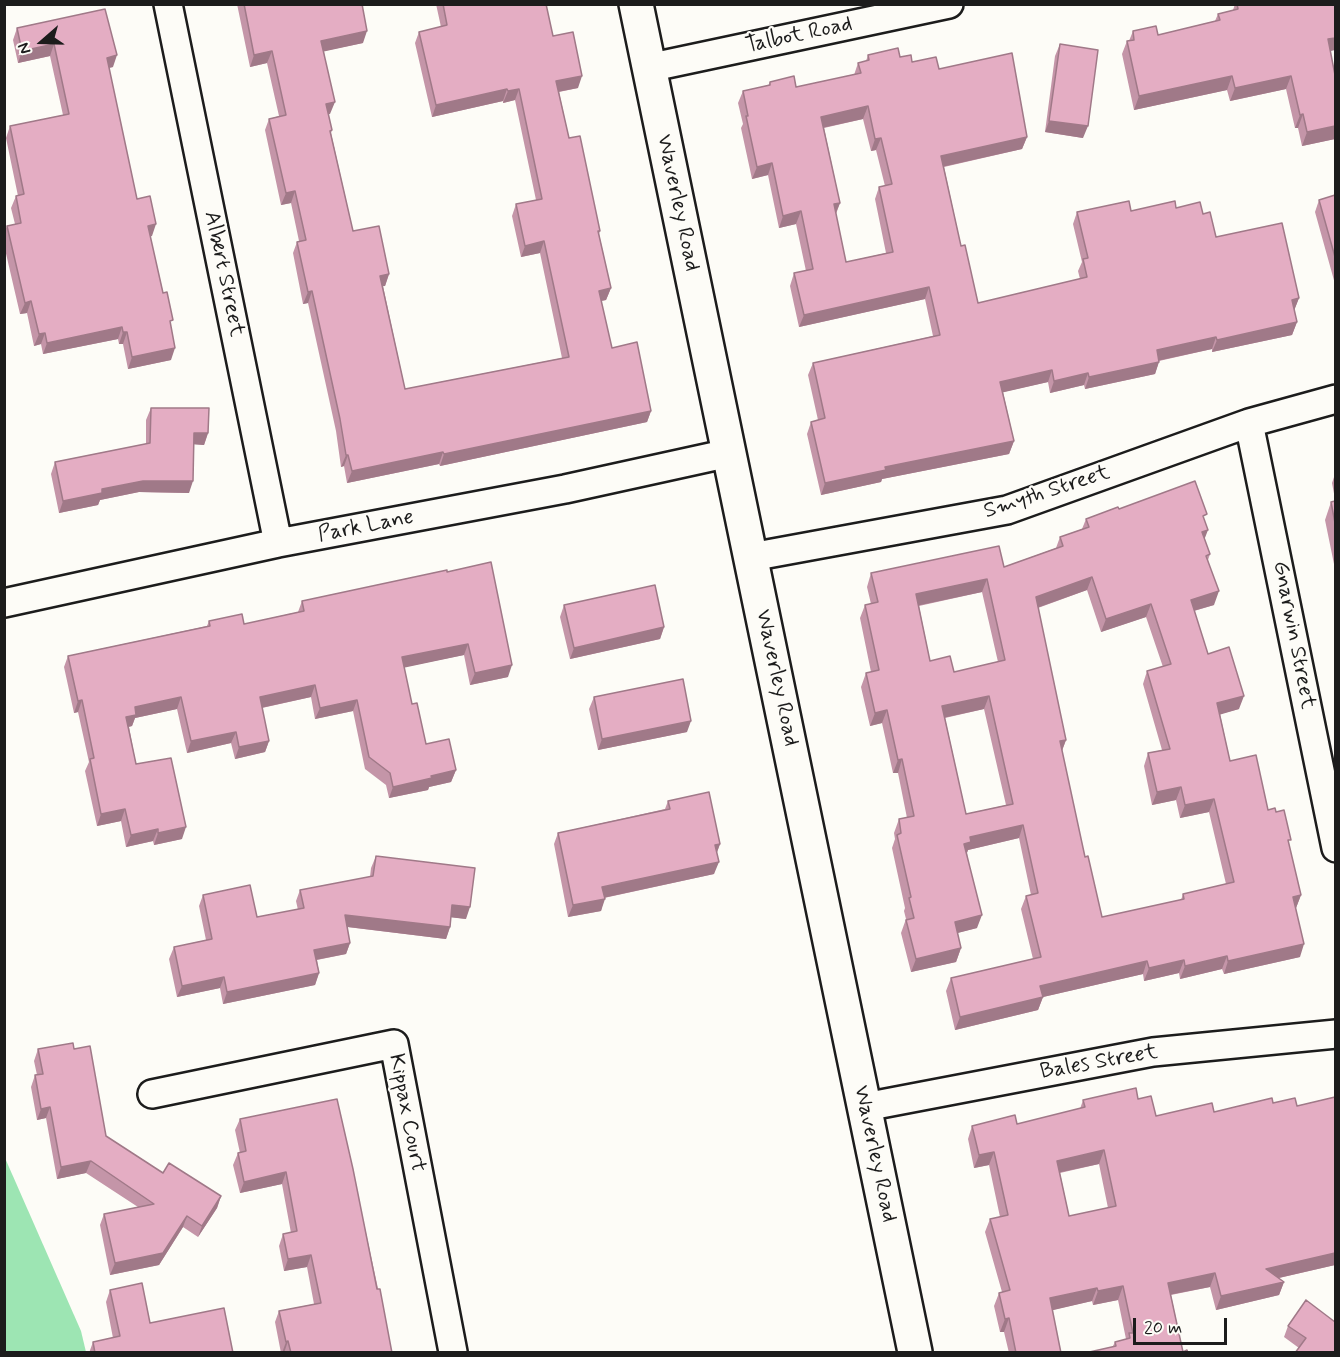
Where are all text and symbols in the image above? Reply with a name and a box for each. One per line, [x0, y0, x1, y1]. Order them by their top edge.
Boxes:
north arrow [12, 12, 72, 72]
street label: Talbot Road [743, 12, 855, 60]
text: N [13, 40, 36, 57]
street label: Waverley Road [650, 132, 704, 274]
street label: Albert Street [197, 209, 249, 339]
street label: Smyth Street [981, 460, 1113, 526]
street label: Park Lane [316, 505, 416, 549]
street label: Gnarwin Street [1266, 559, 1320, 711]
street label: Waverley Road [749, 607, 803, 749]
street label: Bales Street [1038, 1040, 1160, 1086]
street label: Kippax Court [382, 1052, 430, 1174]
street label: Waverley Road [847, 1083, 901, 1225]
scale bar [1136, 1306, 1230, 1344]
text: 20 m [1144, 1316, 1182, 1340]

